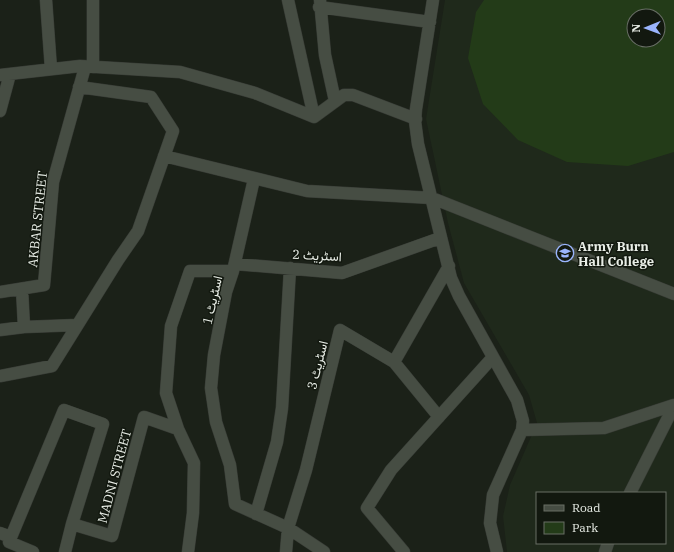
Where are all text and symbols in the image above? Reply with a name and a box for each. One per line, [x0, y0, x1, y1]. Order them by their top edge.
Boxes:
north arrow [626, 8, 666, 48]
text: N [629, 23, 643, 33]
street label: AKBAR STREET [24, 169, 51, 268]
place label: Army Burn Hall College [578, 238, 654, 270]
school or university icon: Army Burn Hall College [555, 243, 575, 263]
street label: اسٹریٹ 2 [292, 246, 342, 265]
street label: اسٹریٹ 1 [199, 274, 226, 326]
street label: اسٹریٹ 3 [303, 339, 332, 391]
street label: MADNI STREET [94, 427, 135, 525]
legend [536, 492, 666, 544]
text: Road [572, 500, 601, 515]
text: Park [572, 520, 598, 535]

